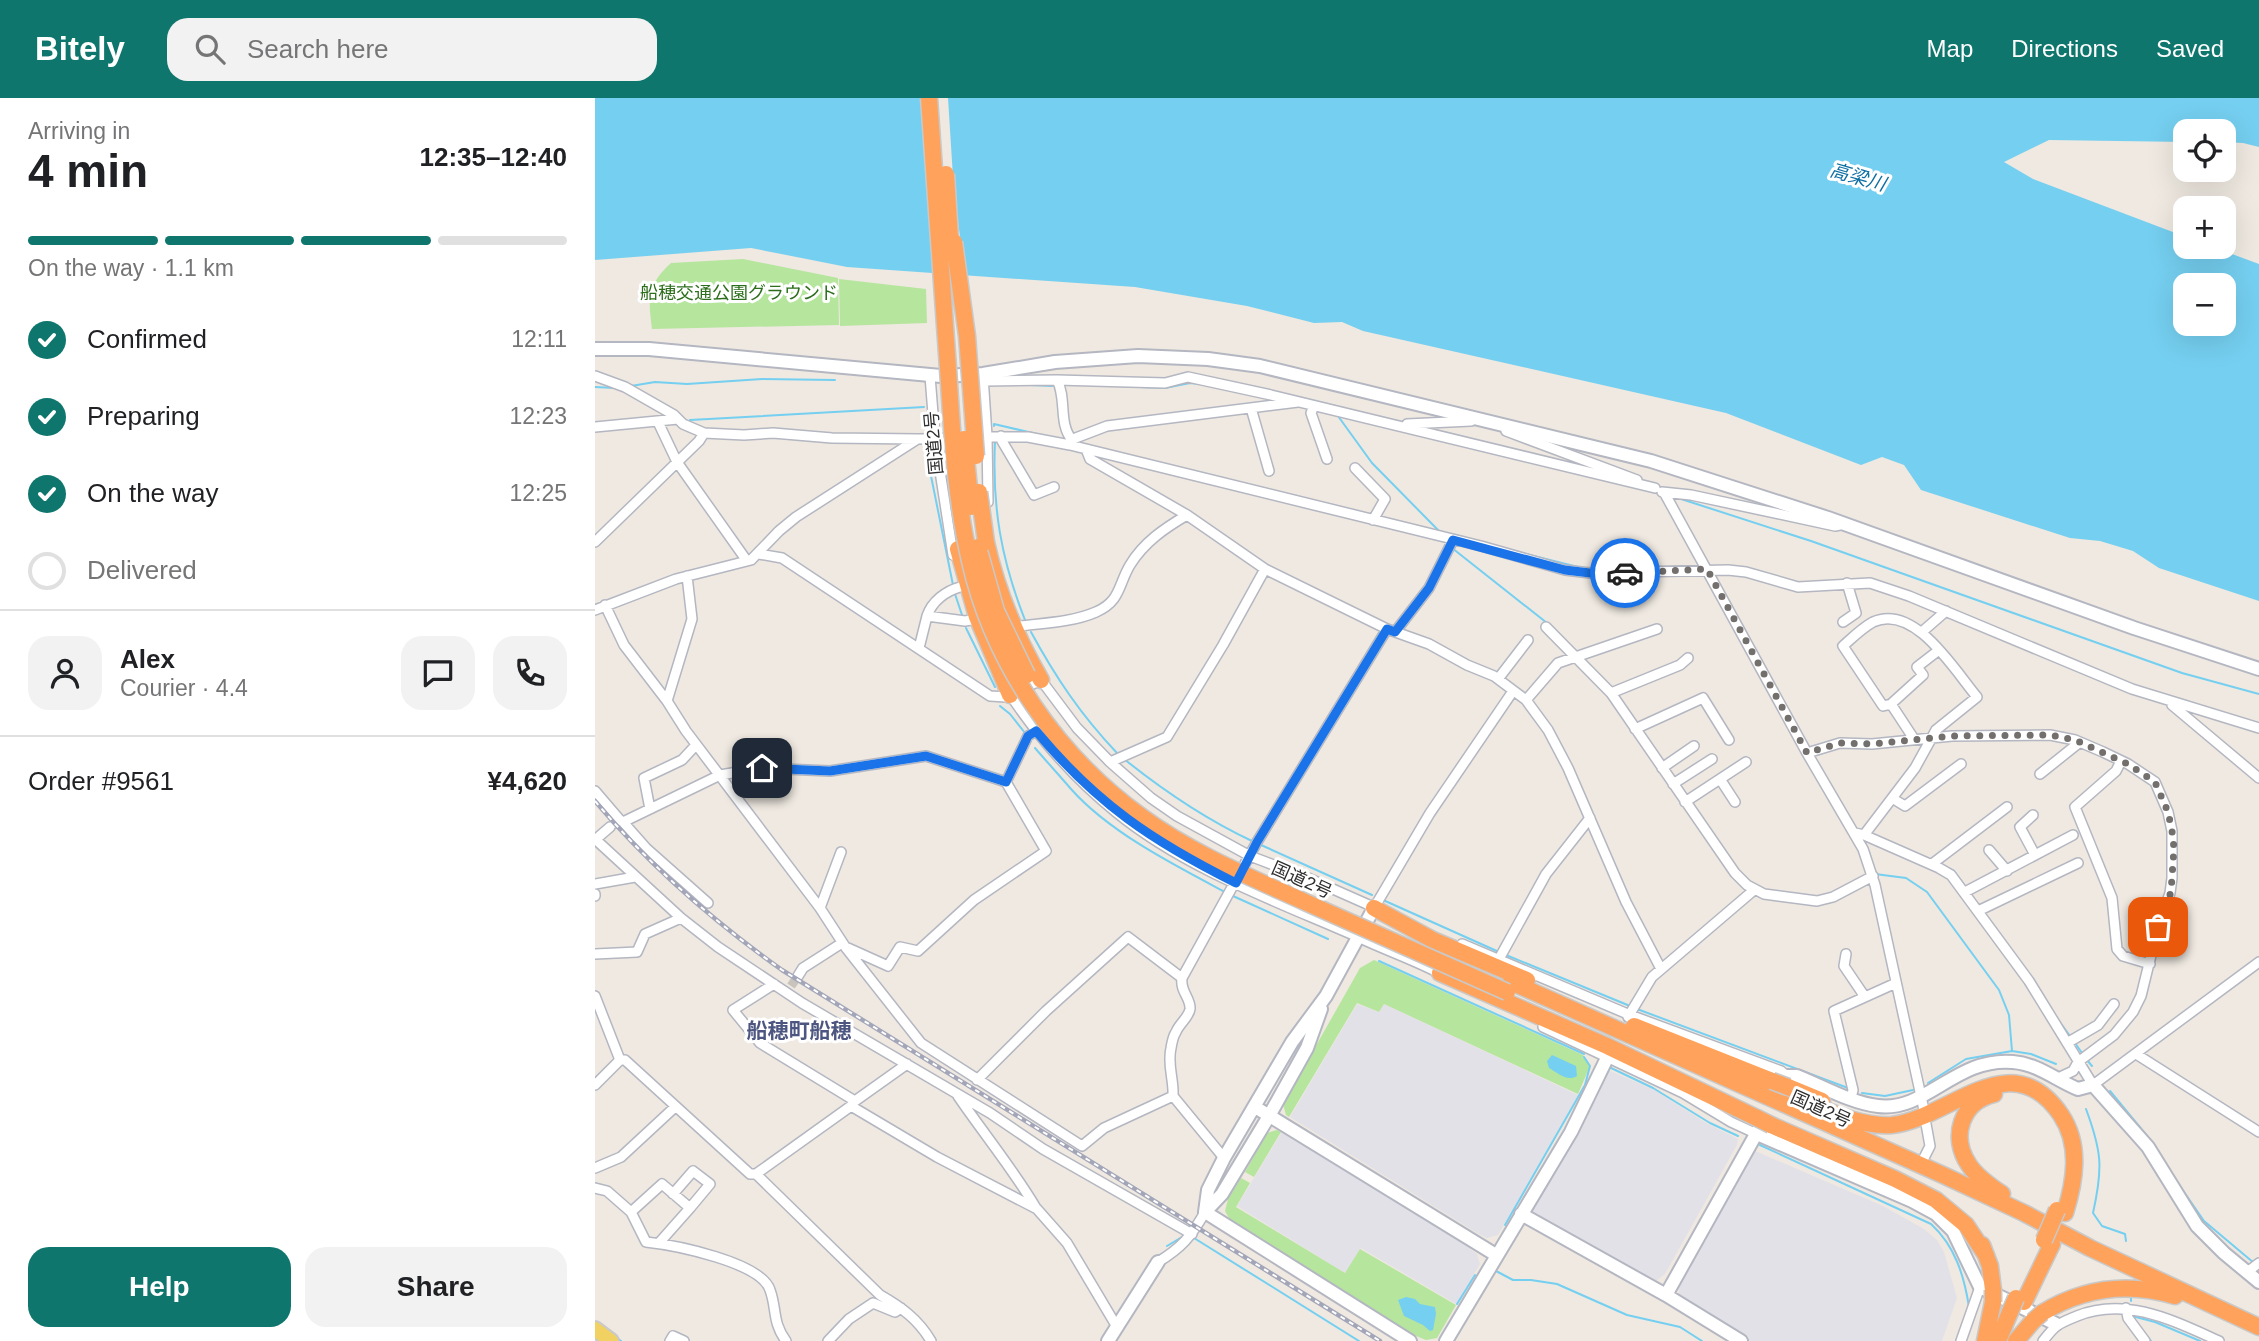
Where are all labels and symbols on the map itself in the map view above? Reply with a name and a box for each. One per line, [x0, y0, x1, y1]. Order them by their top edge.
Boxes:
water label: 高梁川 [1828, 159, 1890, 195]
park label: 船穂交通公園グラウンド [640, 283, 838, 303]
street label: 国道2号 [921, 410, 947, 476]
courier [1590, 538, 1660, 608]
pin [732, 738, 792, 798]
street label: 国道2号 [1269, 858, 1335, 902]
pin [2128, 897, 2188, 957]
district label: 船穂町船穂 [747, 1019, 852, 1042]
street label: 国道2号 [1788, 1087, 1854, 1131]

